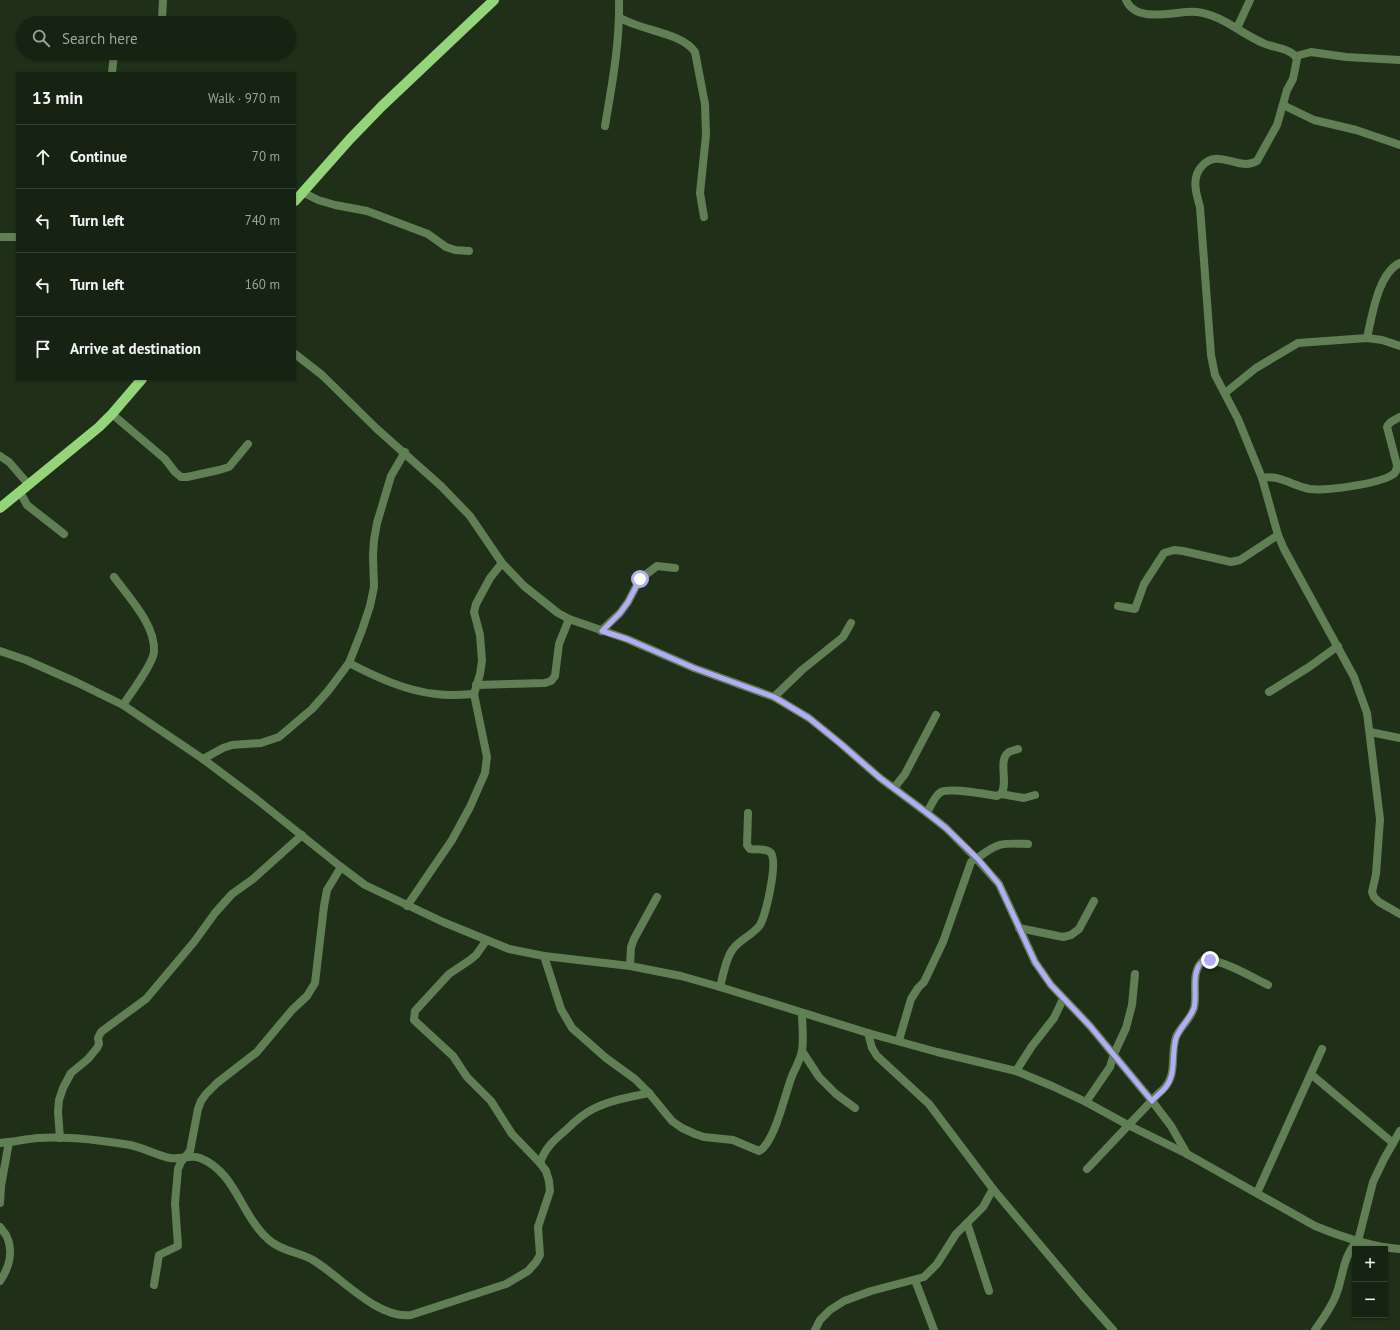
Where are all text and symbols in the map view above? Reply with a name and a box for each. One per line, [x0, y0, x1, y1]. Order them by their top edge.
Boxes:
search box [16, 16, 296, 60]
icon: search [30, 27, 52, 49]
text: Search here [62, 29, 138, 48]
text: 13 min [32, 87, 83, 109]
text: Walk · 970 m [208, 90, 280, 107]
icon: ahead [32, 146, 54, 168]
text: Continue [70, 147, 127, 166]
text: 70 m [252, 148, 280, 165]
icon: left [32, 210, 54, 232]
text: Turn left [70, 211, 124, 230]
text: 740 m [245, 212, 280, 229]
icon: left [32, 274, 54, 296]
text: Turn left [70, 275, 124, 294]
text: 160 m [245, 276, 280, 293]
icon: arrive [32, 338, 54, 360]
text: Arrive at destination [70, 339, 201, 358]
route start [631, 570, 649, 588]
route end [1201, 951, 1219, 969]
map controls [1352, 1246, 1388, 1318]
button: + [1352, 1246, 1388, 1282]
button: − [1352, 1282, 1388, 1318]

